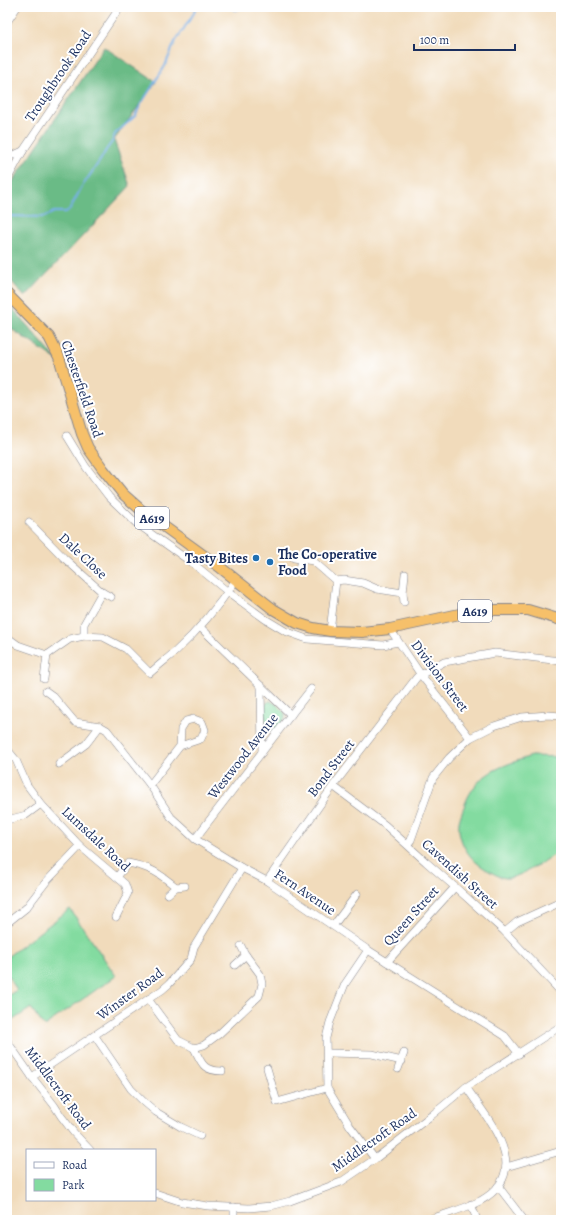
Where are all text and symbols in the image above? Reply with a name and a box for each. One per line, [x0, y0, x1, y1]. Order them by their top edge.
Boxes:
street label: Troughbrook Road [20, 26, 96, 126]
scale bar [414, 26, 515, 52]
text: 100 m [420, 32, 449, 48]
street label: Chesterfield Road [56, 338, 108, 441]
road number: A619 [135, 507, 169, 529]
street label: Dale Close [55, 529, 111, 583]
place label: The Co-operative Food [278, 545, 378, 580]
place label: Tasty Bites [185, 549, 248, 568]
marker: Tasty Bites [251, 553, 261, 563]
marker: The Co-operative Food [265, 557, 275, 567]
road number: A619 [458, 600, 492, 622]
street label: Division Street [407, 636, 474, 716]
street label: Westwood Avenue [203, 709, 283, 804]
street label: Bond Street [303, 735, 359, 801]
street label: Lumsdale Road [57, 802, 135, 876]
street label: Cavendish Street [418, 835, 503, 914]
street label: Fern Avenue [271, 864, 339, 920]
street label: Queen Street [379, 882, 443, 950]
street label: Winster Road [92, 963, 167, 1025]
street label: Middlecroft Road [20, 1043, 96, 1134]
street label: Middlecroft Road [328, 1103, 421, 1176]
legend [26, 1149, 156, 1201]
text: Road [62, 1157, 88, 1173]
text: Park [62, 1177, 85, 1193]

